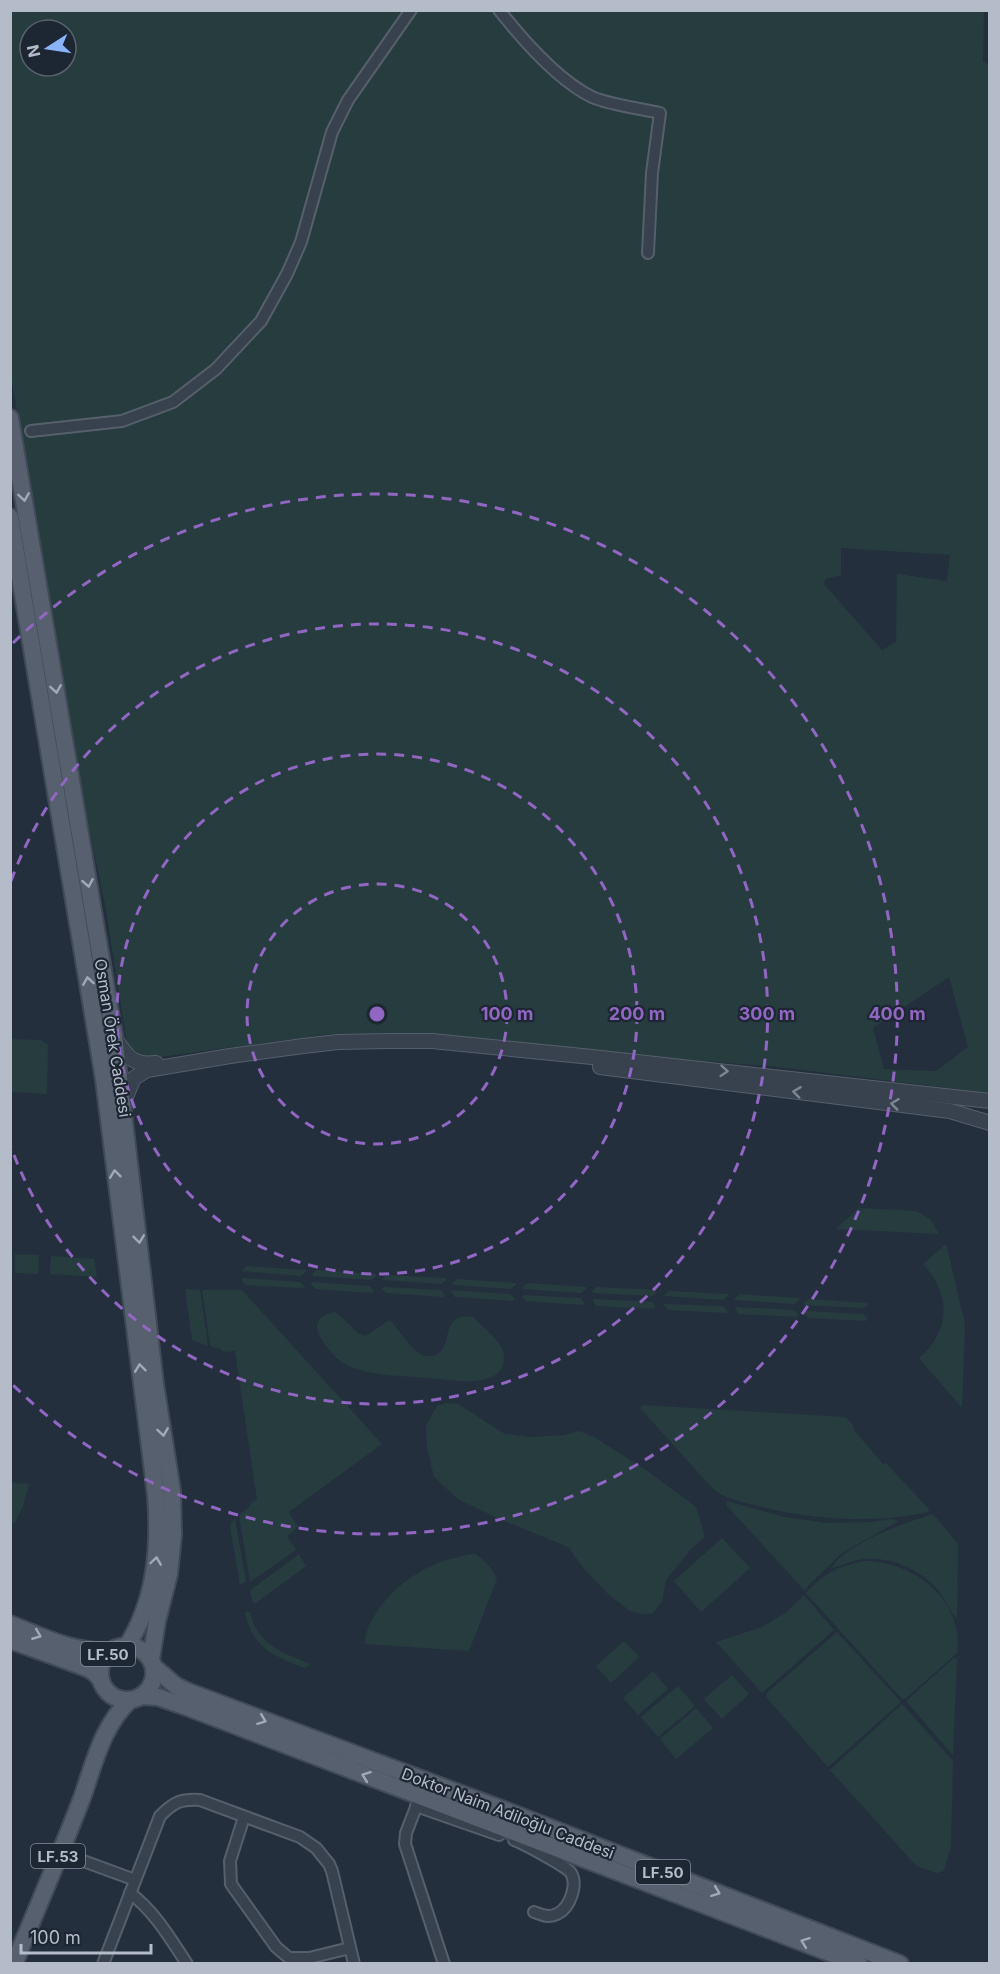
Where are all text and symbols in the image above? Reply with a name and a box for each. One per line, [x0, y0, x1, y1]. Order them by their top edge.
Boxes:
north arrow [18, 18, 78, 78]
text: N [22, 43, 44, 59]
one-way arrow [17, 492, 29, 502]
one-way arrow [49, 685, 61, 694]
one-way arrow [81, 877, 94, 887]
street label: Osman Örek Caddesi [91, 957, 135, 1119]
one-way arrow [82, 977, 95, 987]
text: 100 m [481, 1003, 533, 1024]
text: 200 m [609, 1003, 665, 1024]
text: 300 m [739, 1003, 795, 1024]
text: 400 m [868, 1003, 926, 1024]
centre of rings [367, 1004, 387, 1024]
one-way arrow [720, 1064, 729, 1077]
one-way arrow [792, 1086, 801, 1099]
one-way arrow [891, 1098, 900, 1111]
one-way arrow [110, 1170, 122, 1179]
one-way arrow [132, 1234, 145, 1243]
one-way arrow [134, 1363, 147, 1372]
one-way arrow [156, 1428, 168, 1437]
one-way arrow [149, 1557, 161, 1566]
one-way arrow [32, 1627, 42, 1640]
road number: LF.50 [81, 1642, 135, 1666]
one-way arrow [256, 1713, 267, 1725]
street label: Doktor Naim Adiloğlu Caddesi [399, 1763, 617, 1863]
one-way arrow [361, 1770, 371, 1783]
road number: LF.53 [31, 1844, 85, 1868]
road number: LF.50 [636, 1860, 690, 1884]
one-way arrow [710, 1885, 721, 1897]
scale bar [21, 1917, 152, 1955]
text: 100 m [30, 1927, 81, 1948]
one-way arrow [800, 1937, 810, 1950]

